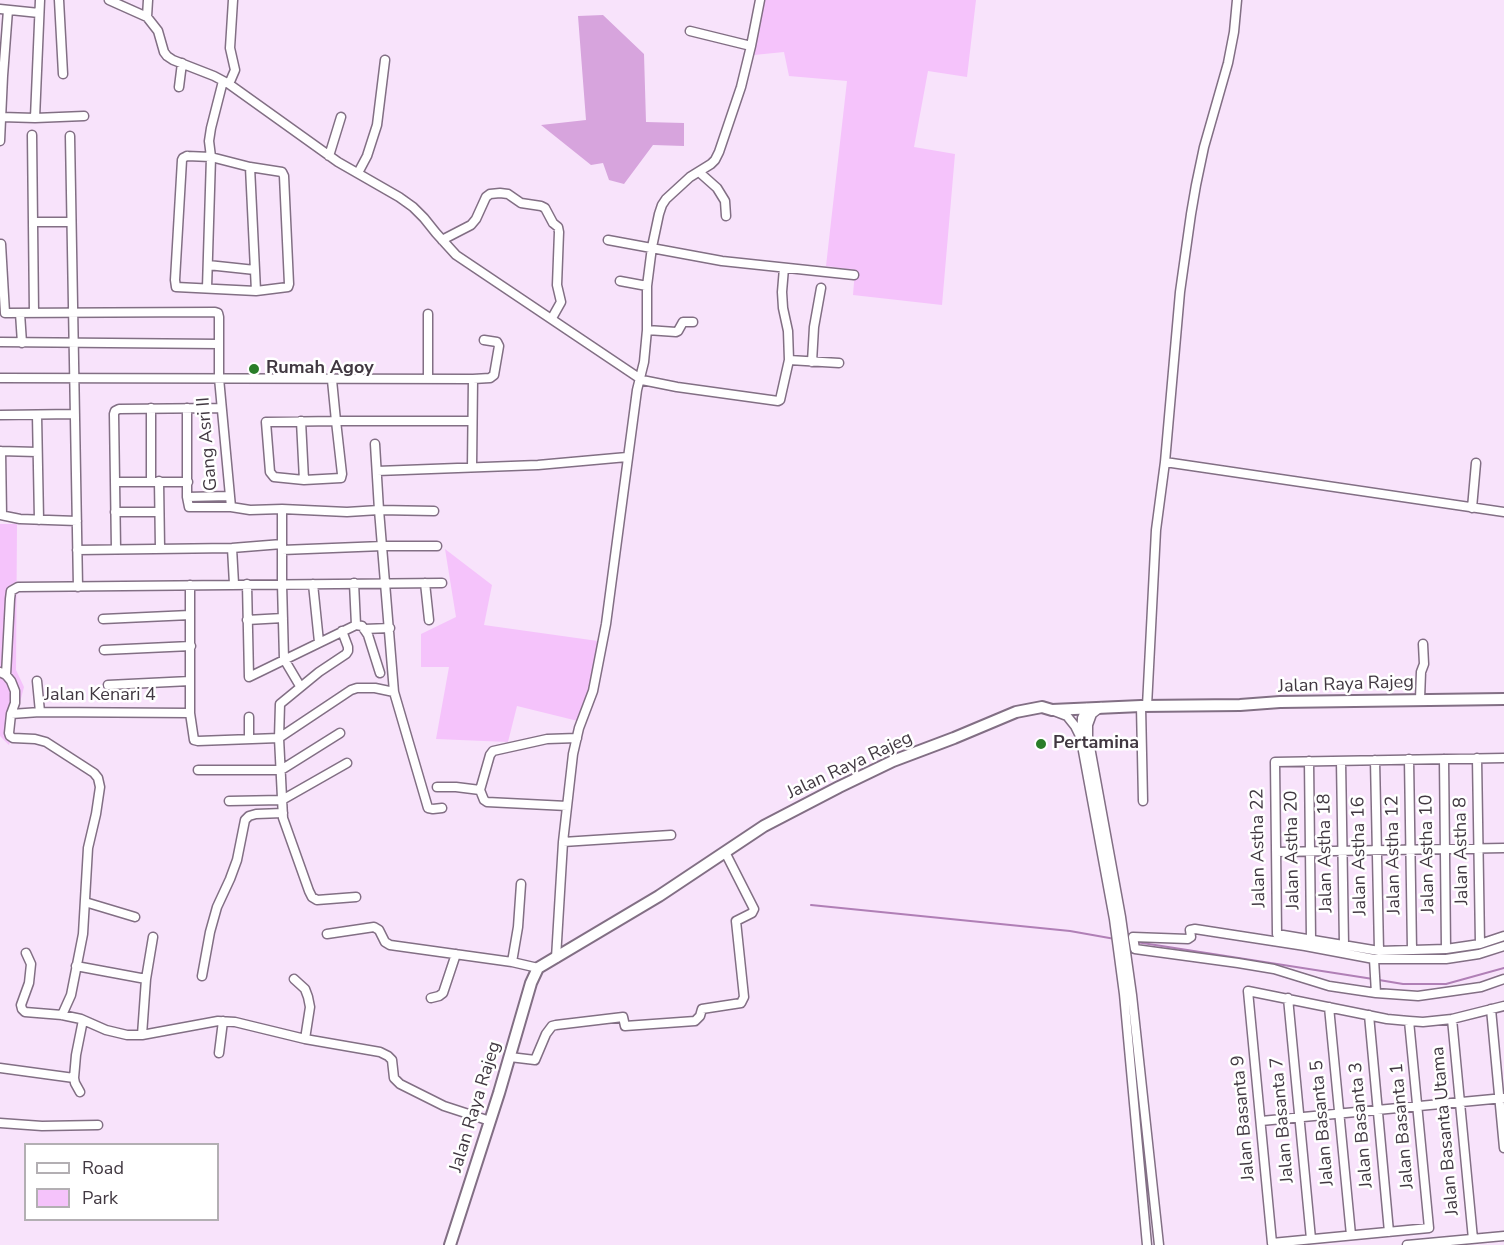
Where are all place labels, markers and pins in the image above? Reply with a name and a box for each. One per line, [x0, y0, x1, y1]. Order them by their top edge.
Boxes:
place label: Rumah Agoy [266, 358, 374, 380]
marker: Rumah Agoy [247, 362, 261, 376]
place label: Pertamina [1053, 733, 1139, 755]
marker: Pertamina [1034, 737, 1048, 751]

